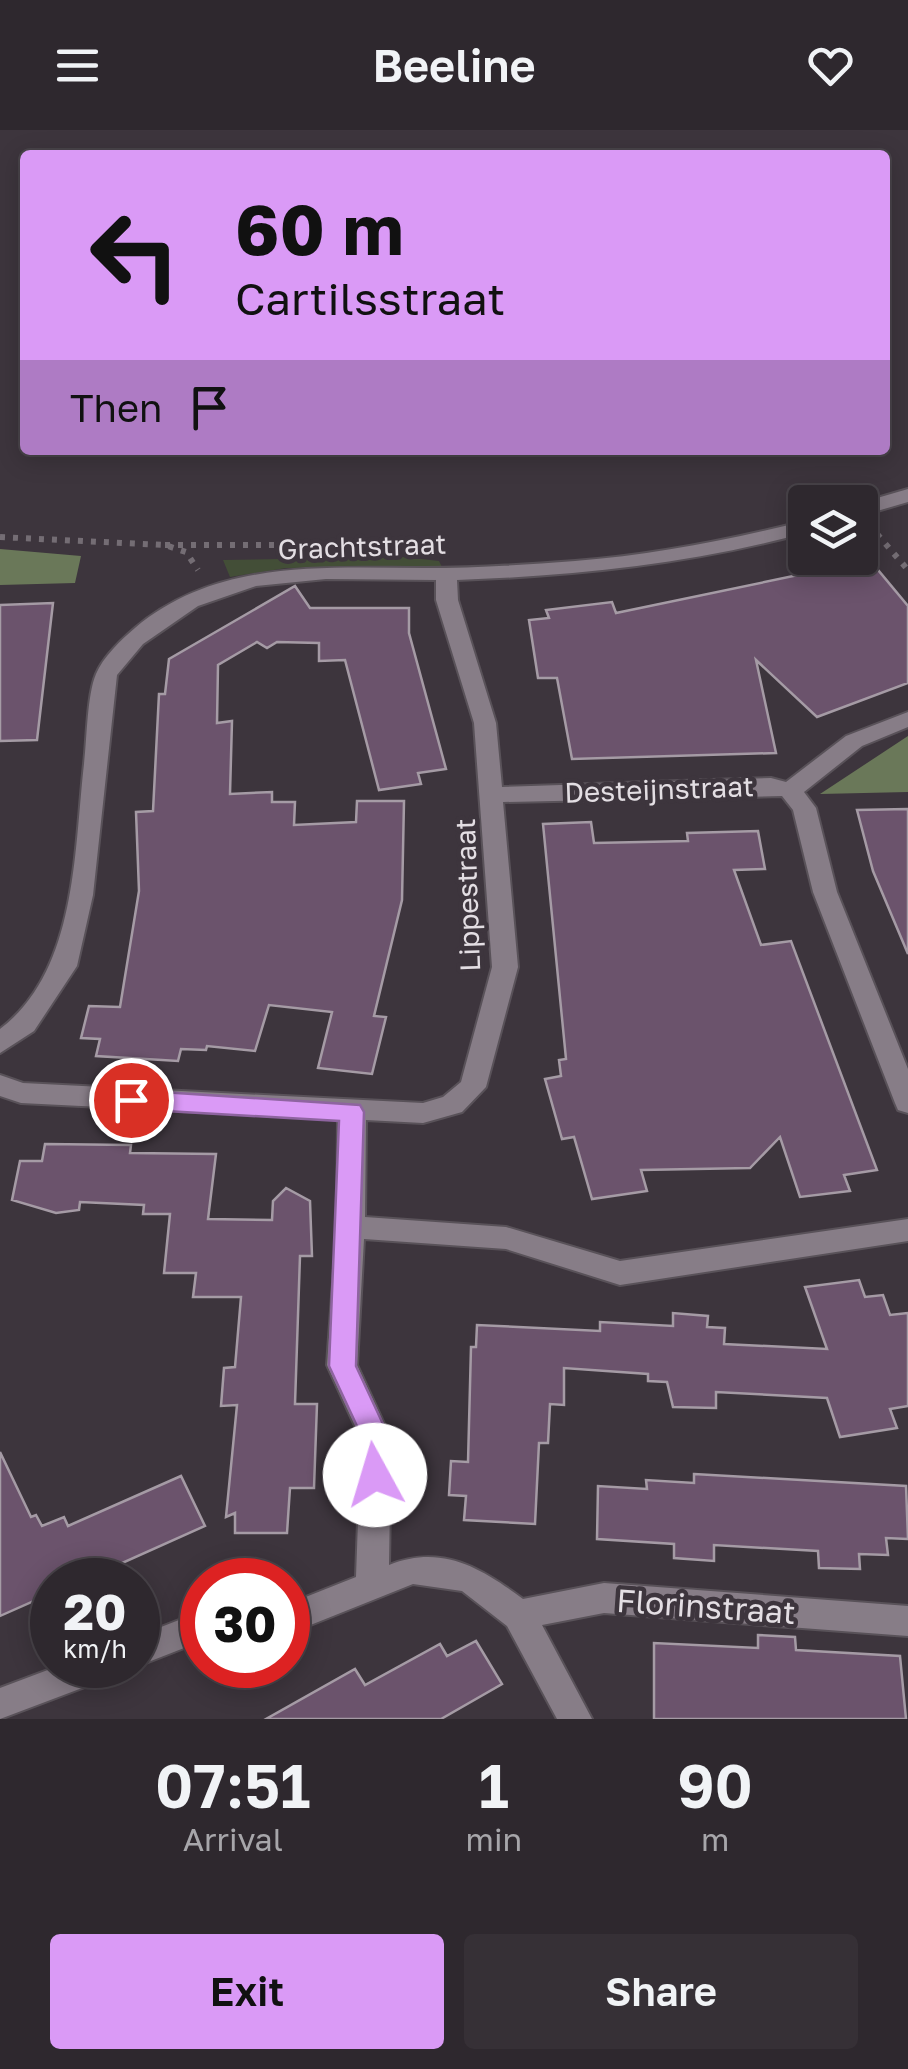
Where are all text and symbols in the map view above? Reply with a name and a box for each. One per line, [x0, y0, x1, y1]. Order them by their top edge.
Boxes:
icon: menu [50, 38, 105, 93]
text: Beeline [372, 38, 536, 92]
icon: heart [803, 38, 858, 93]
text: 60 m [235, 186, 404, 270]
icon: left [70, 190, 200, 320]
text: Cartilsstraat [235, 271, 505, 325]
icon: arrive [182, 380, 237, 435]
text: Then [70, 385, 162, 430]
map controls [788, 485, 878, 575]
button: layers [788, 485, 878, 575]
street label: Grachtstraat [277, 527, 447, 565]
street label: Desteijnstraat [564, 769, 754, 809]
street label: Lippestraat [448, 818, 486, 972]
pin [89, 1058, 174, 1143]
icon: arrive [104, 1073, 159, 1128]
position arrow [323, 1423, 427, 1527]
speed limit sign: 30 [180, 1558, 310, 1688]
text: 20 [63, 1581, 126, 1641]
street label: Florinstraat [615, 1581, 797, 1631]
text: km/h [63, 1633, 127, 1664]
text: 07:51 [155, 1749, 311, 1821]
text: 1 [479, 1749, 509, 1821]
text: 90 [677, 1749, 753, 1821]
text: Arrival [183, 1820, 283, 1858]
text: min [466, 1820, 522, 1858]
text: m [701, 1820, 729, 1858]
button: Exit [50, 1934, 444, 2049]
button: Share [464, 1934, 858, 2049]

